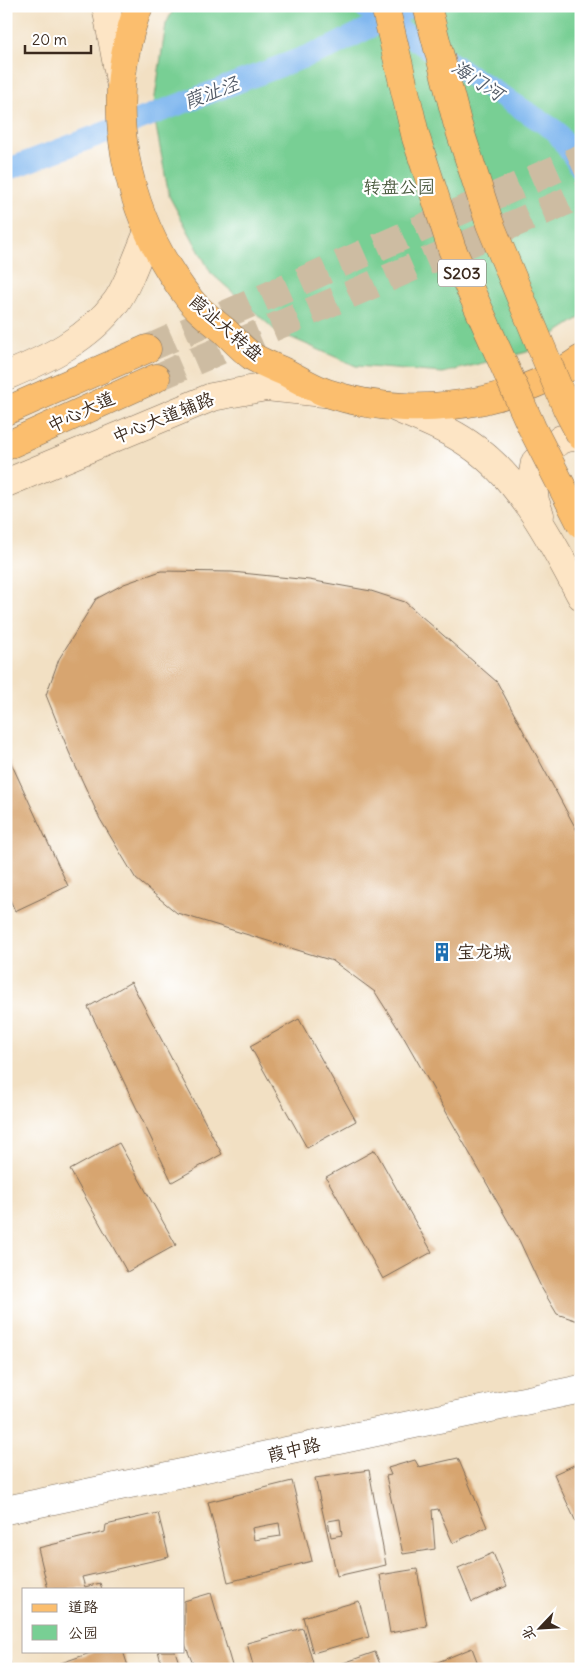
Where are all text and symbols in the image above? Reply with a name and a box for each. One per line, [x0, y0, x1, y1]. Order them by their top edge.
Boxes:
scale bar [25, 22, 91, 54]
text: 20 m [32, 30, 67, 49]
water label: 海门河 [448, 54, 511, 107]
water label: 葭沚泾 [180, 70, 243, 113]
park label: 转盘公园 [363, 175, 435, 198]
road number: S203 [438, 260, 486, 286]
street label: 葭沚大转盘 [185, 289, 268, 366]
street label: 中心大道 [43, 386, 118, 437]
street label: 中心大道辅路 [108, 387, 217, 448]
place label: 宝龙城 [457, 940, 511, 963]
building icon: 宝龙城 [431, 941, 453, 963]
street label: 葭中路 [265, 1432, 323, 1467]
legend [22, 1588, 185, 1652]
text: 道路 [68, 1597, 98, 1616]
north arrow [514, 1602, 564, 1652]
text: 公园 [68, 1623, 98, 1642]
text: 北 [517, 1623, 539, 1644]

